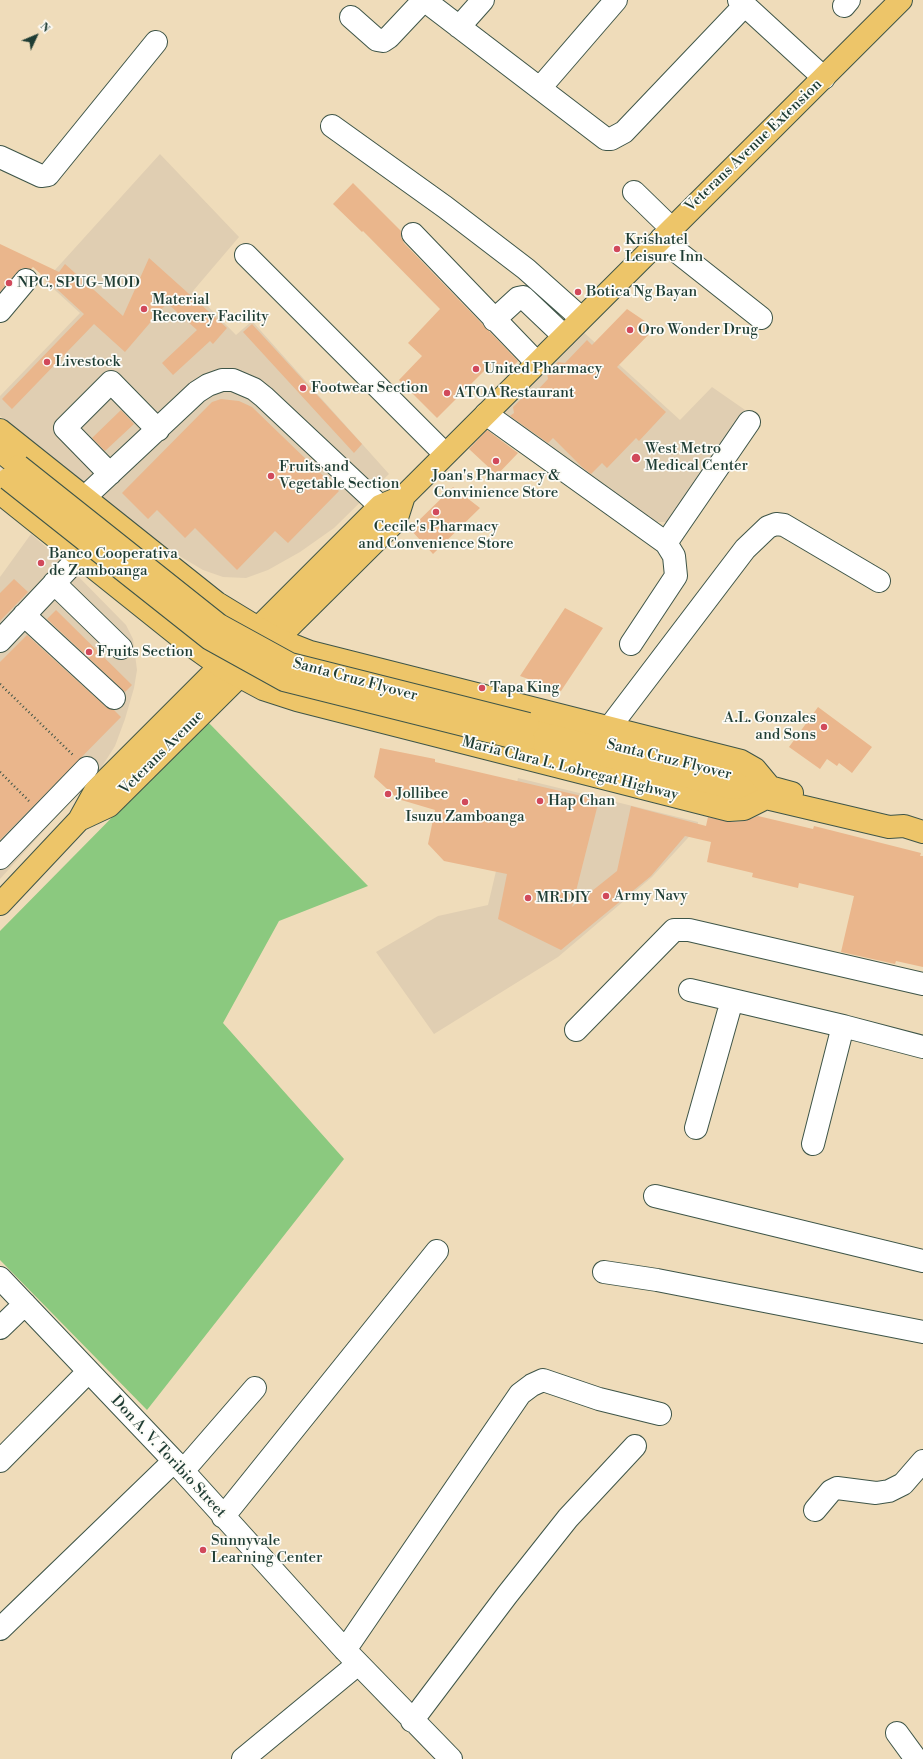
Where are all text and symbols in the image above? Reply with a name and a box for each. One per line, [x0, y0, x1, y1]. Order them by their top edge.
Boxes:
north arrow [16, 16, 56, 56]
text: N [37, 20, 53, 36]
street label: Veterans Avenue Extension [682, 76, 826, 216]
place label: Krishatel Leisure Inn [625, 231, 703, 266]
marker: Krishatel Leisure Inn [612, 244, 622, 254]
place label: NPC, SPUG-MOD [17, 274, 140, 292]
marker: NPC, SPUG-MOD [4, 278, 14, 288]
place label: Botica Ng Bayan [586, 283, 697, 301]
marker: Botica Ng Bayan [573, 287, 583, 297]
place label: Material Recovery Facility [152, 291, 269, 326]
marker: Material Recovery Facility [139, 304, 149, 314]
place label: Oro Wonder Drug [638, 321, 758, 339]
marker: Oro Wonder Drug [625, 325, 635, 335]
place label: Livestock [55, 353, 120, 371]
marker: Livestock [42, 357, 52, 367]
place label: United Pharmacy [484, 360, 602, 378]
marker: United Pharmacy [471, 364, 481, 374]
place label: Footwear Section [311, 379, 428, 397]
marker: Footwear Section [298, 383, 308, 393]
place label: ATOA Restaurant [455, 384, 574, 402]
marker: ATOA Restaurant [442, 388, 452, 398]
place label: West Metro Medical Center [645, 440, 748, 475]
marker: West Metro Medical Center [630, 452, 642, 464]
marker: Joan's Pharmacy & Convinience Store [491, 456, 501, 466]
place label: Fruits and Vegetable Section [279, 458, 399, 493]
place label: Joan's Pharmacy & Convinience Store [432, 467, 560, 502]
marker: Fruits and Vegetable Section [266, 471, 276, 481]
marker: Cecile's Pharmacy and Convenience Store [431, 507, 441, 517]
place label: Cecile's Pharmacy and Convenience Store [358, 518, 514, 553]
place label: Banco Cooperativa de Zamboanga [49, 545, 178, 580]
marker: Banco Cooperativa de Zamboanga [36, 558, 46, 568]
place label: Fruits Section [97, 643, 193, 661]
marker: Fruits Section [84, 647, 94, 657]
street label: Santa Cruz Flyover [291, 655, 419, 705]
place label: Tapa King [490, 679, 559, 697]
marker: Tapa King [477, 683, 487, 693]
street label: Veterans Avenue [116, 707, 208, 799]
place label: A.L. Gonzales and Sons [724, 709, 816, 744]
marker: A.L. Gonzales and Sons [819, 722, 829, 732]
street label: Maria Clara L. Lobregat Highway [460, 733, 680, 805]
street label: Santa Cruz Flyover [605, 736, 733, 784]
place label: Jollibee [396, 785, 448, 803]
marker: Jollibee [383, 789, 393, 799]
place label: Hap Chan [548, 792, 615, 810]
marker: Hap Chan [535, 796, 545, 806]
marker: Isuzu Zamboanga [460, 797, 470, 807]
place label: Isuzu Zamboanga [405, 808, 525, 826]
place label: Army Navy [614, 887, 688, 905]
place label: MR.DIY [536, 889, 590, 907]
marker: Army Navy [601, 891, 611, 901]
marker: MR.DIY [523, 893, 533, 903]
street label: Don A. V. Toribio Street [107, 1392, 229, 1522]
place label: Sunnyvale Learning Center [211, 1532, 323, 1567]
marker: Sunnyvale Learning Center [198, 1545, 208, 1555]

